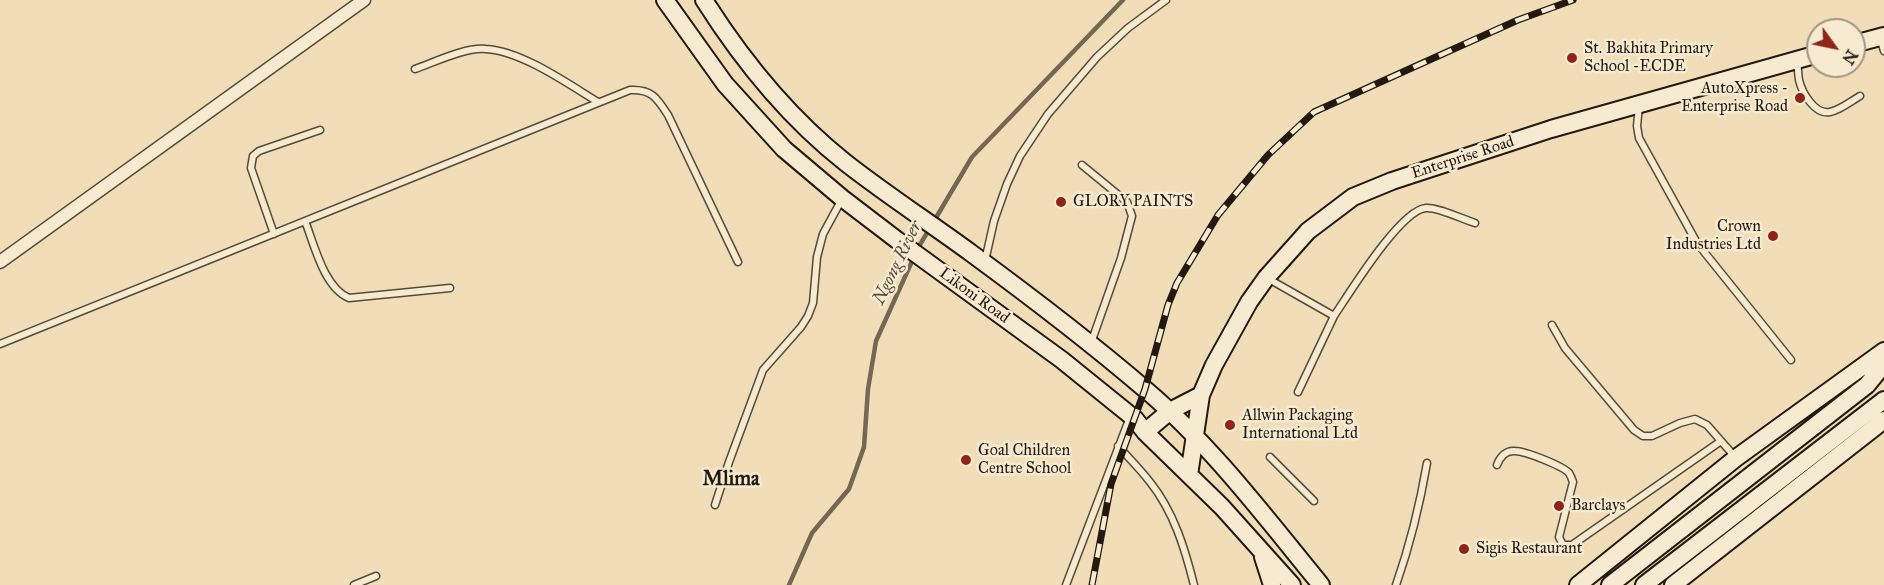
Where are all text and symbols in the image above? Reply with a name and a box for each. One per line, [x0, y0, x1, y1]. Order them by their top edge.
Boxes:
north arrow [1806, 18, 1866, 78]
place label: St. Bakhita Primary School -ECDE [1584, 39, 1713, 77]
text: N [1838, 46, 1862, 68]
marker: St. Bakhita Primary School -ECDE [1565, 51, 1579, 65]
place label: AutoXpress - Enterprise Road [1681, 79, 1788, 117]
marker: AutoXpress - Enterprise Road [1793, 91, 1807, 105]
street label: Enterprise Road [1409, 132, 1517, 184]
place label: GLORY PAINTS [1073, 192, 1193, 212]
marker: GLORY PAINTS [1054, 195, 1068, 209]
place label: Crown Industries Ltd [1666, 217, 1761, 255]
water label: Ngong River [868, 218, 928, 308]
marker: Crown Industries Ltd [1766, 229, 1780, 243]
street label: Likoni Road [935, 264, 1013, 328]
place label: Allwin Packaging International Ltd [1242, 406, 1358, 444]
marker: Allwin Packaging International Ltd [1223, 418, 1237, 432]
place label: Goal Children Centre School [978, 441, 1071, 479]
marker: Goal Children Centre School [959, 453, 973, 467]
district label: Mlima [703, 468, 759, 492]
place label: Barclays [1571, 496, 1625, 516]
marker: Barclays [1552, 499, 1566, 513]
place label: Sigis Restaurant [1476, 539, 1582, 559]
marker: Sigis Restaurant [1457, 542, 1471, 556]

